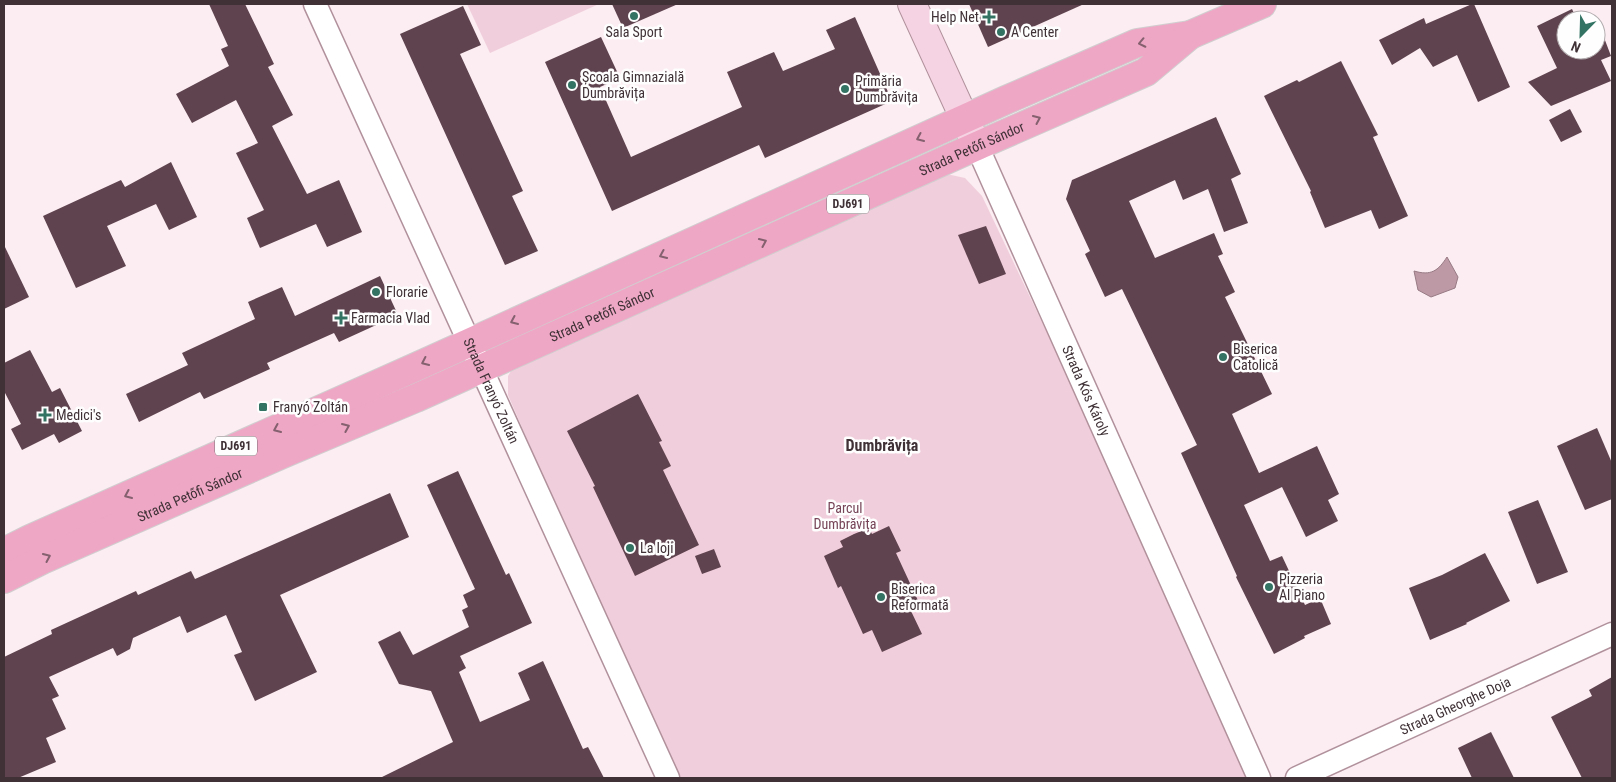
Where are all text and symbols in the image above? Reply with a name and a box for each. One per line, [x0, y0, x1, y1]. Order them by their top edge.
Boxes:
place label: Help Net [931, 9, 979, 25]
marker: Sala Sport [628, 10, 640, 22]
north arrow [1556, 10, 1606, 60]
marker: Help Net [983, 11, 995, 23]
place label: Sala Sport [605, 24, 663, 40]
place label: A Center [1011, 24, 1059, 40]
marker: A Center [995, 26, 1007, 38]
one-way arrow [1137, 37, 1146, 48]
text: N [1569, 38, 1583, 56]
place label: Școala Gimnazială Dumbrăvița [582, 69, 684, 102]
place label: Primăria Dumbrăvița [855, 73, 918, 106]
marker: Școala Gimnazială Dumbrăvița [566, 79, 578, 91]
marker: Primăria Dumbrăvița [839, 83, 851, 95]
one-way arrow [1032, 115, 1041, 126]
street label: Strada Petőfi Sándor [916, 118, 1027, 179]
one-way arrow [916, 132, 925, 143]
road number: DJ691 [827, 194, 869, 213]
one-way arrow [758, 238, 767, 249]
one-way arrow [659, 248, 668, 258]
place label: Florarie [386, 284, 428, 300]
street label: Strada Petőfi Sándor [547, 284, 657, 345]
marker: Florarie [370, 286, 382, 298]
place label: Farmacia Vlad [351, 310, 430, 326]
marker: Farmacia Vlad [335, 312, 347, 324]
one-way arrow [510, 315, 519, 326]
street label: Strada Franyó Zoltán [460, 335, 522, 446]
place label: Biserica Catolică [1233, 341, 1278, 373]
street label: Strada Kós Károly [1059, 343, 1113, 439]
marker: Biserica Catolică [1217, 351, 1229, 363]
one-way arrow [421, 356, 430, 367]
place label: Franyó Zoltán [273, 399, 348, 415]
marker: Franyó Zoltán [257, 401, 269, 413]
place label: Medici's [56, 407, 101, 423]
marker: Medici's [38, 408, 52, 422]
one-way arrow [273, 422, 282, 433]
one-way arrow [341, 423, 350, 434]
road number: DJ691 [215, 436, 257, 456]
district label: Dumbrăvița [846, 436, 919, 455]
street label: Strada Petőfi Sándor [135, 465, 245, 525]
one-way arrow [124, 488, 133, 499]
park label: Parcul Dumbrăvița [814, 500, 876, 533]
place label: La Ioji [640, 540, 673, 556]
marker: La Ioji [624, 542, 636, 554]
one-way arrow [42, 553, 51, 564]
place label: Pizzeria Al Piano [1279, 571, 1325, 603]
place label: Biserica Reformată [891, 581, 949, 613]
marker: Pizzeria Al Piano [1263, 581, 1275, 593]
marker: Biserica Reformată [875, 591, 887, 603]
street label: Strada Gheorghe Doja [1397, 673, 1513, 738]

